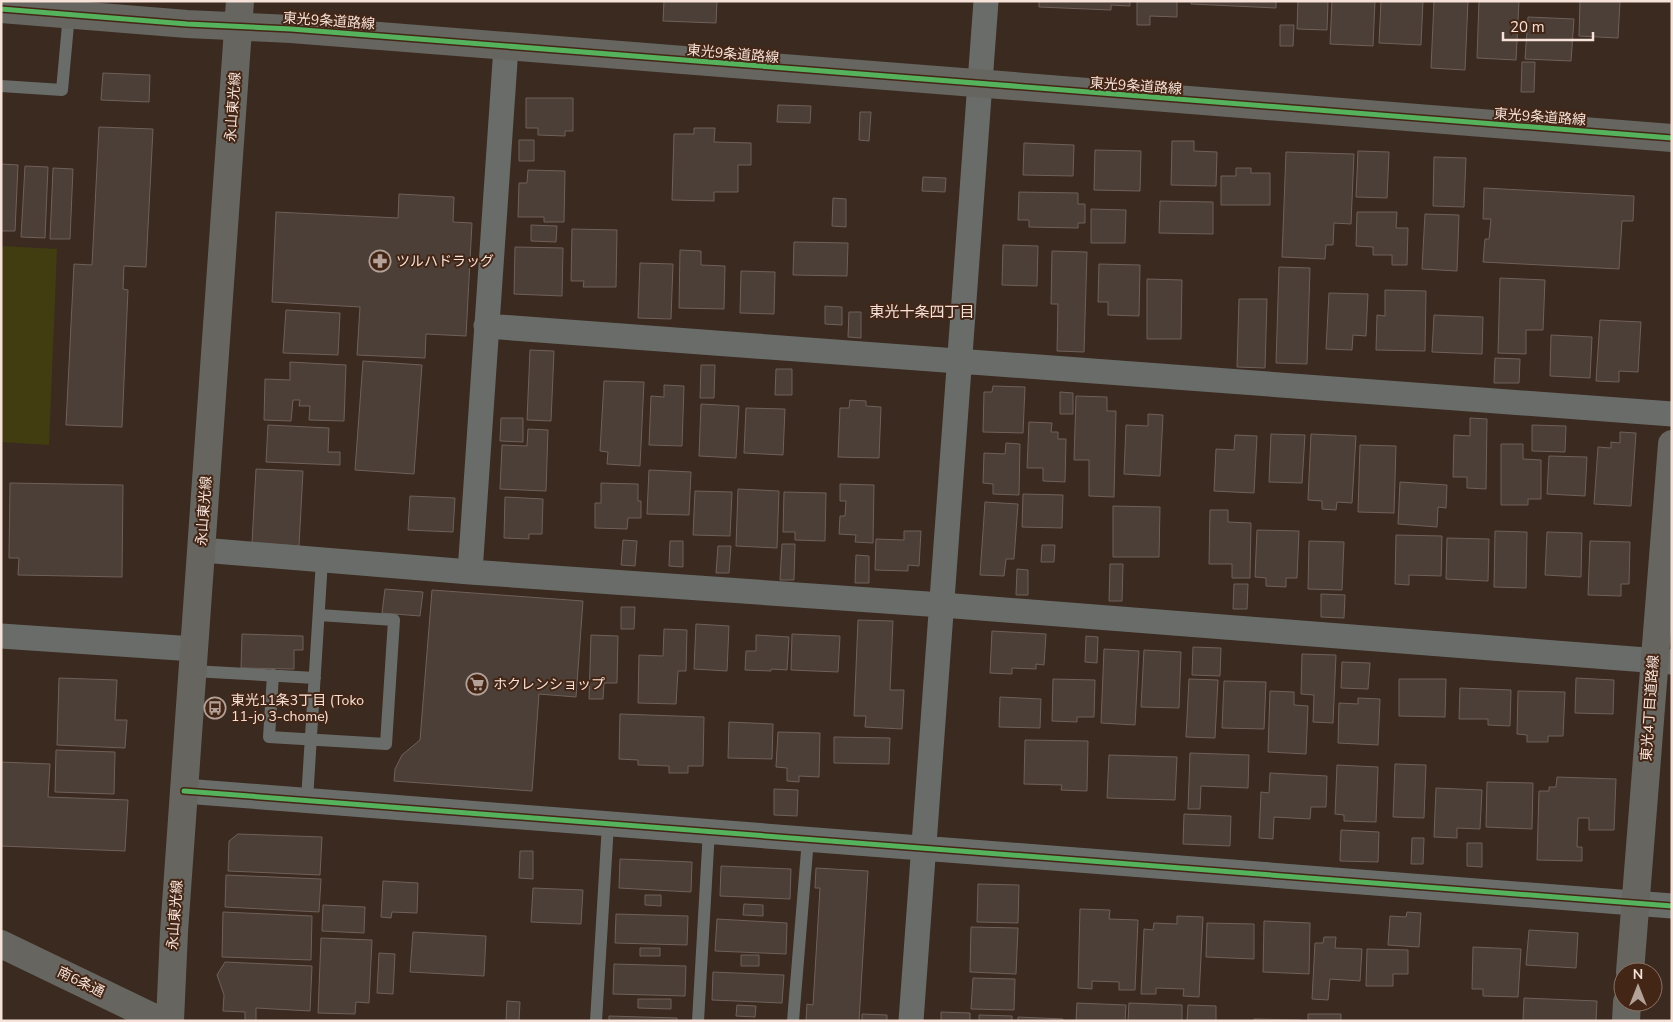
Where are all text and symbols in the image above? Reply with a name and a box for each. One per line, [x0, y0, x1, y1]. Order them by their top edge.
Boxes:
street label: 東光9条道路線 [282, 8, 376, 34]
scale bar [1503, 10, 1593, 42]
text: 20 m [1510, 17, 1545, 37]
street label: 東光9条道路線 [686, 41, 780, 67]
street label: 永山東光線 [221, 71, 245, 143]
street label: 東光9条道路線 [1089, 73, 1183, 99]
street label: 東光9条道路線 [1493, 104, 1587, 130]
pharmacy icon: ツルハドラッグ [368, 249, 392, 273]
place label: ツルハドラッグ [396, 252, 494, 271]
district label: 東光十条四丁目 [869, 302, 975, 322]
street label: 永山東光線 [192, 475, 216, 547]
street label: 東光4丁目道路線 [1637, 654, 1663, 762]
supermarket icon: ホクレンショップ [465, 672, 489, 696]
place label: ホクレンショップ [493, 675, 605, 694]
place label: 東光11条3丁目 (Toko 11-jo 3-chome) [231, 691, 364, 726]
bus stop icon: 東光11条3丁目 (Toko 11-jo 3-chome) [203, 696, 227, 720]
street label: 永山東光線 [163, 879, 187, 951]
street label: 南6条通 [54, 962, 108, 1002]
north arrow [1613, 962, 1663, 1012]
text: N [1633, 965, 1643, 984]

